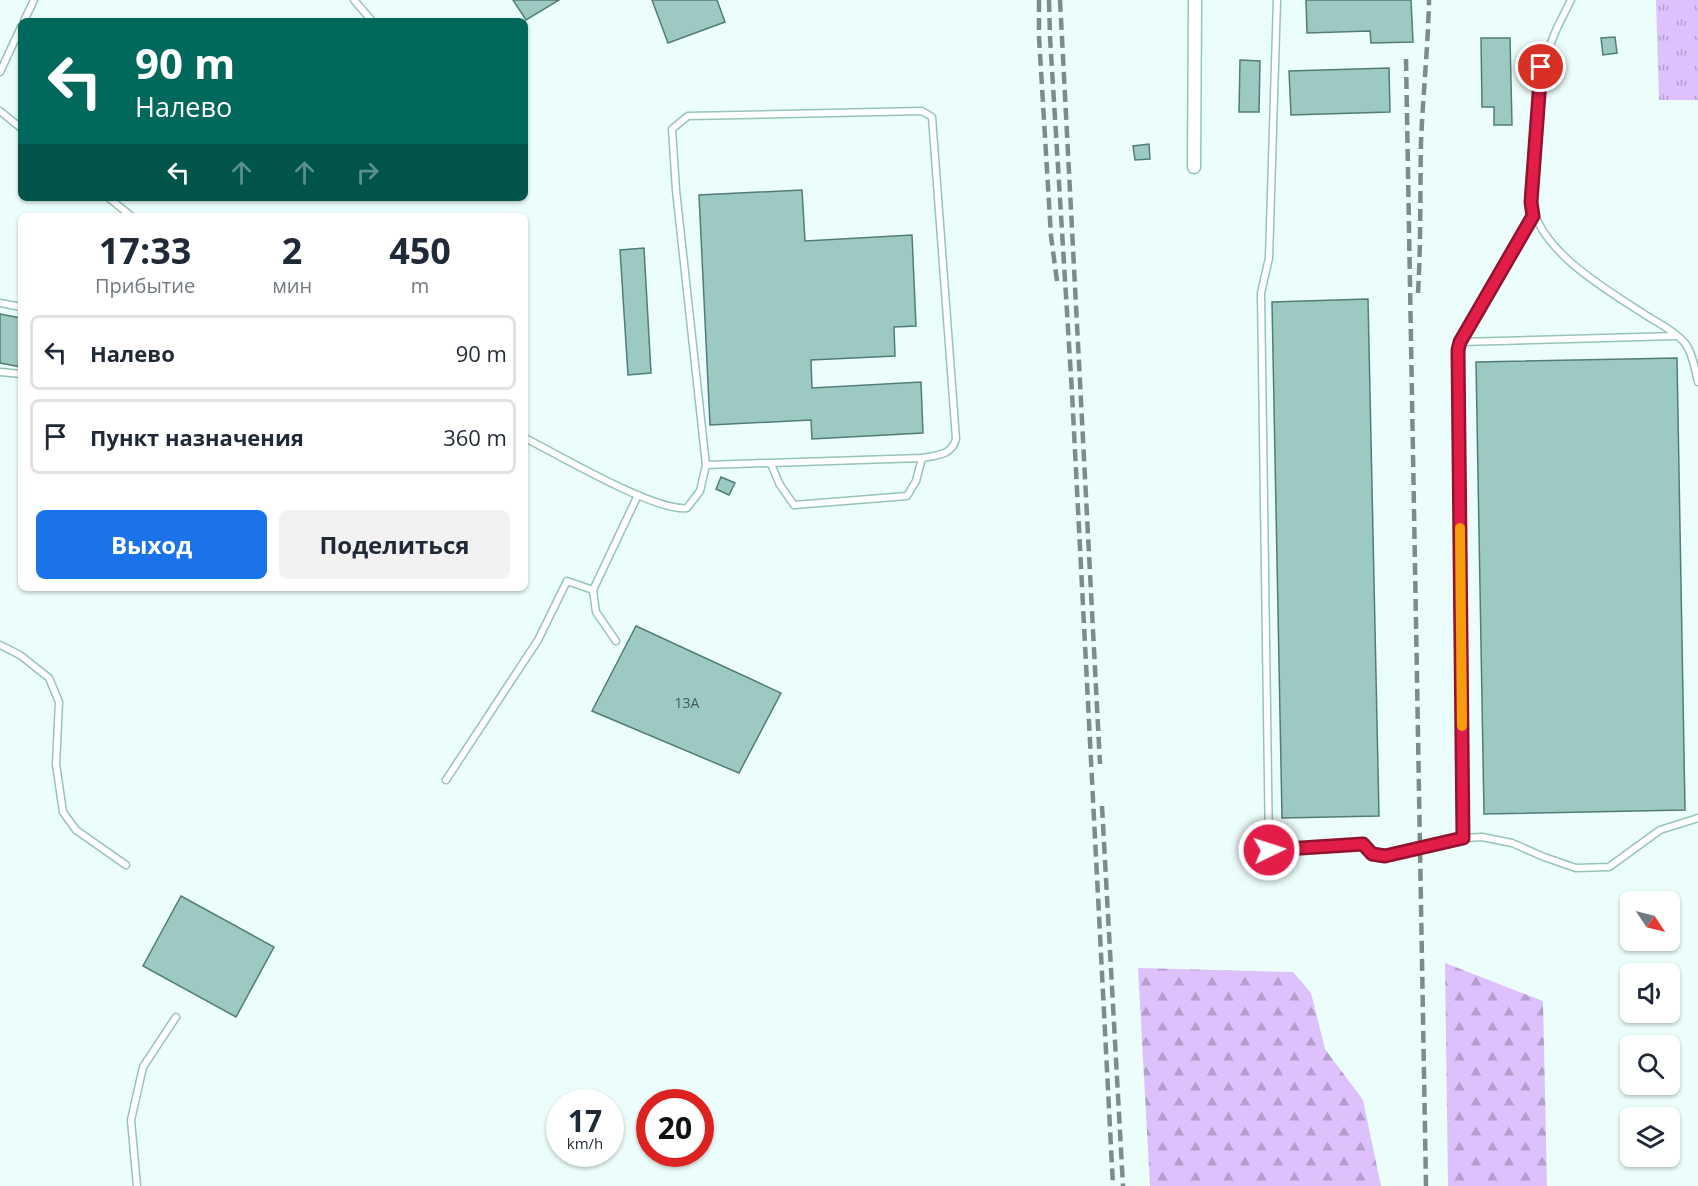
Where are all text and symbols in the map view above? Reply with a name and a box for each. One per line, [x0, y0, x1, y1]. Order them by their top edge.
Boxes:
text: 90 m [135, 34, 235, 91]
pin [1515, 41, 1566, 92]
icon: left [36, 42, 114, 120]
icon: arrive [1524, 50, 1557, 83]
text: Налево [135, 88, 232, 125]
icon: left [162, 156, 195, 189]
icon: ahead [225, 156, 258, 189]
icon: ahead [288, 156, 321, 189]
icon: right [351, 156, 384, 189]
text: 17:33 [99, 226, 191, 275]
text: 2 [282, 226, 302, 275]
text: 450 [389, 226, 451, 275]
text: Прибытие [95, 272, 195, 299]
text: мин [272, 272, 312, 299]
text: m [411, 272, 429, 299]
icon: left [39, 336, 72, 369]
text: Налево [90, 338, 175, 368]
text: 90 m [456, 338, 507, 368]
icon: arrive [39, 420, 72, 453]
text: Пункт назначения [90, 422, 304, 452]
text: 360 m [443, 422, 507, 452]
button: Выход [36, 510, 267, 579]
button: Поделиться [279, 510, 510, 579]
house number: 13А [675, 693, 700, 712]
position arrow [1237, 818, 1301, 882]
north arrow [1620, 891, 1680, 951]
map controls [1620, 891, 1680, 1167]
button: sound [1620, 963, 1680, 1023]
button: search [1620, 1035, 1680, 1095]
speed limit sign: 20 [636, 1089, 714, 1167]
text: 17 [568, 1100, 602, 1141]
button: layers [1620, 1107, 1680, 1167]
text: km/h [567, 1133, 603, 1153]

